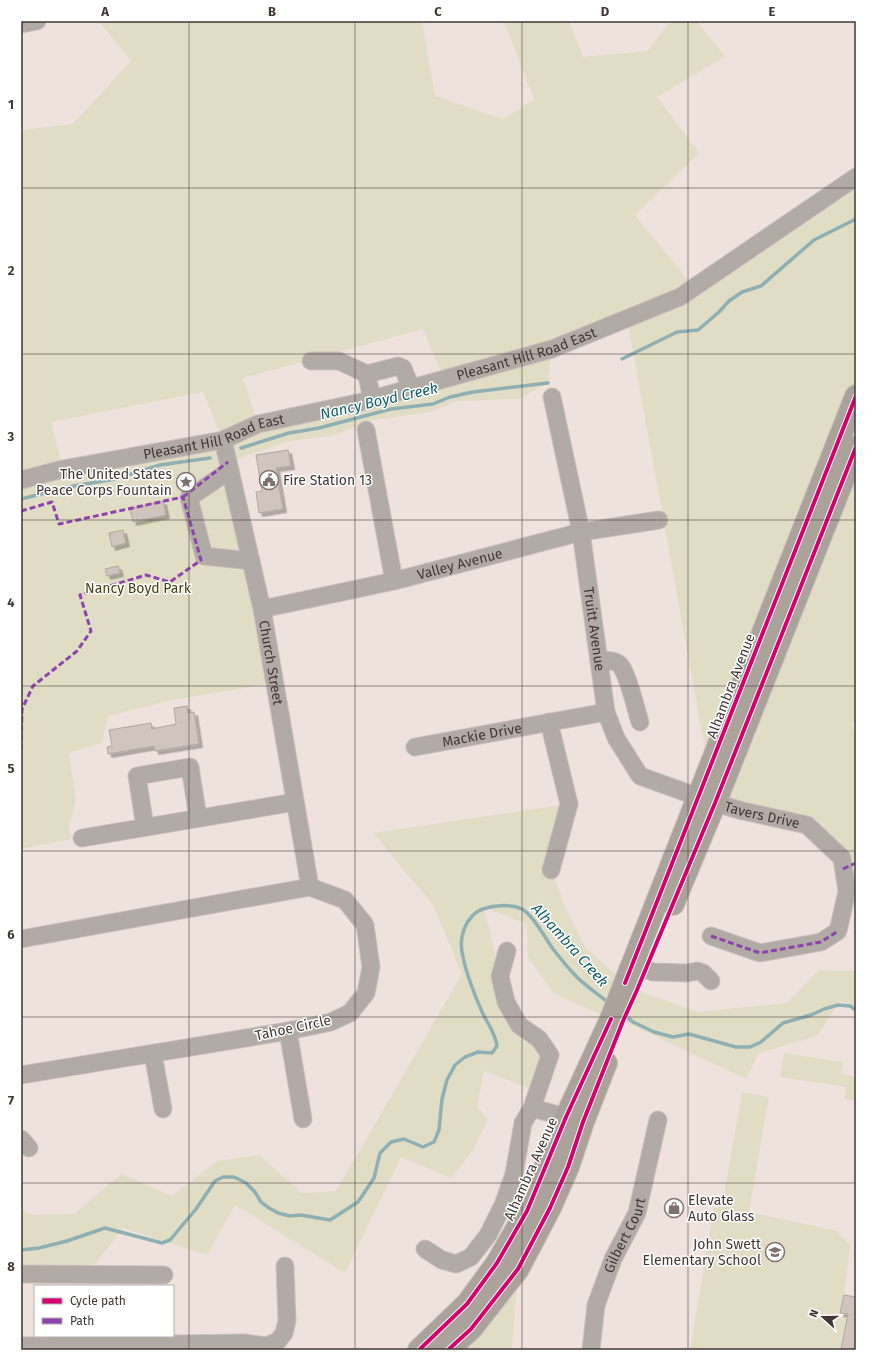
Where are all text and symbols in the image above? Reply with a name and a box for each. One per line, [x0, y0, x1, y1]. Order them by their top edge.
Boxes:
text: A [100, 4, 109, 19]
text: B [268, 4, 276, 19]
text: C [434, 4, 442, 19]
text: D [601, 4, 610, 19]
text: E [769, 4, 776, 19]
text: 1 [8, 97, 14, 112]
text: 2 [8, 263, 15, 278]
street label: Pleasant Hill Road East [454, 323, 600, 384]
water label: Nancy Boyd Creek [318, 379, 440, 423]
street label: Pleasant Hill Road East [142, 410, 287, 463]
text: 3 [7, 429, 15, 444]
place label: The United States Peace Corps Fountain [36, 466, 172, 499]
public building icon: Fire Station 13 [258, 469, 280, 491]
place icon: The United States Peace Corps Fountain [175, 471, 197, 493]
place label: Fire Station 13 [283, 472, 372, 489]
street label: Valley Avenue [415, 544, 504, 583]
park label: Nancy Boyd Park [85, 580, 192, 597]
street label: Truitt Avenue [580, 586, 609, 672]
text: 4 [7, 595, 15, 610]
street label: Church Street [256, 619, 287, 707]
street label: Alhambra Avenue [703, 631, 759, 741]
street label: Mackie Drive [441, 719, 523, 750]
text: 5 [8, 761, 15, 776]
street label: Tavers Drive [723, 798, 801, 832]
water label: Alhambra Creek [527, 899, 612, 990]
text: 6 [7, 927, 15, 942]
street label: Tahoe Circle [254, 1012, 332, 1044]
text: 7 [8, 1093, 14, 1108]
street label: Alhambra Avenue [501, 1115, 561, 1223]
place label: Elevate Auto Glass [688, 1192, 755, 1225]
street label: Gilbert Court [600, 1195, 649, 1275]
shop icon: Elevate Auto Glass [663, 1197, 685, 1219]
place label: John Swett Elementary School [643, 1236, 762, 1269]
school or university icon: John Swett Elementary School [764, 1241, 786, 1263]
text: 8 [7, 1259, 15, 1274]
legend [34, 1285, 174, 1337]
text: Cycle path [70, 1294, 126, 1308]
north arrow [803, 1297, 843, 1337]
text: N [807, 1308, 822, 1319]
text: Path [70, 1314, 94, 1328]

